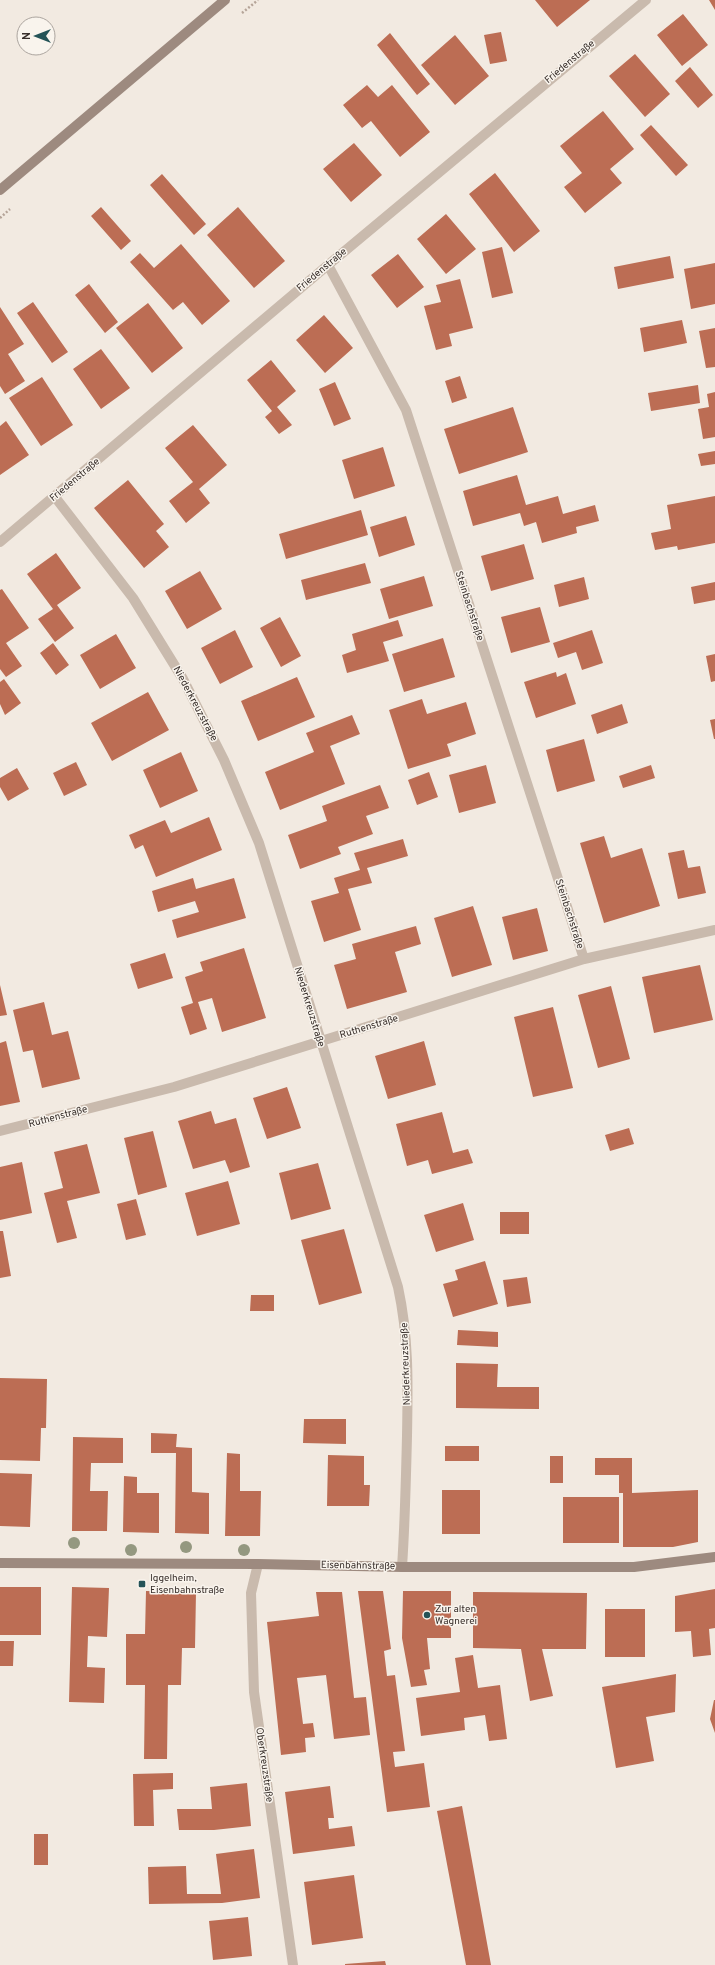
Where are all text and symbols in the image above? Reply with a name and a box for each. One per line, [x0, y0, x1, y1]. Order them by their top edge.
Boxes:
north arrow [16, 16, 56, 56]
text: N [20, 32, 34, 40]
street label: Friedenstraße [542, 37, 598, 87]
street label: Friedenstraße [294, 245, 350, 295]
street label: Friedenstraße [47, 455, 103, 505]
street label: Steinbachstraße [452, 569, 486, 643]
street label: Niederkreuzstraße [170, 664, 220, 744]
street label: Steinbachstraße [552, 877, 586, 951]
street label: Niederkreuzstraße [291, 965, 327, 1049]
street label: Ruthenstraße [338, 1012, 400, 1042]
street label: Ruthenstraße [27, 1103, 89, 1131]
street label: Niederkreuzstraße [398, 1322, 414, 1406]
street label: Eisenbahnstraße [321, 1559, 395, 1573]
place label: Iggelheim, Eisenbahnstraße [150, 1572, 224, 1597]
marker: Iggelheim, Eisenbahnstraße [137, 1579, 147, 1589]
place label: Zur alten Wagnerei [435, 1603, 477, 1628]
marker: Zur alten Wagnerei [422, 1610, 432, 1620]
street label: Oberkreuzstraße [252, 1727, 276, 1803]

